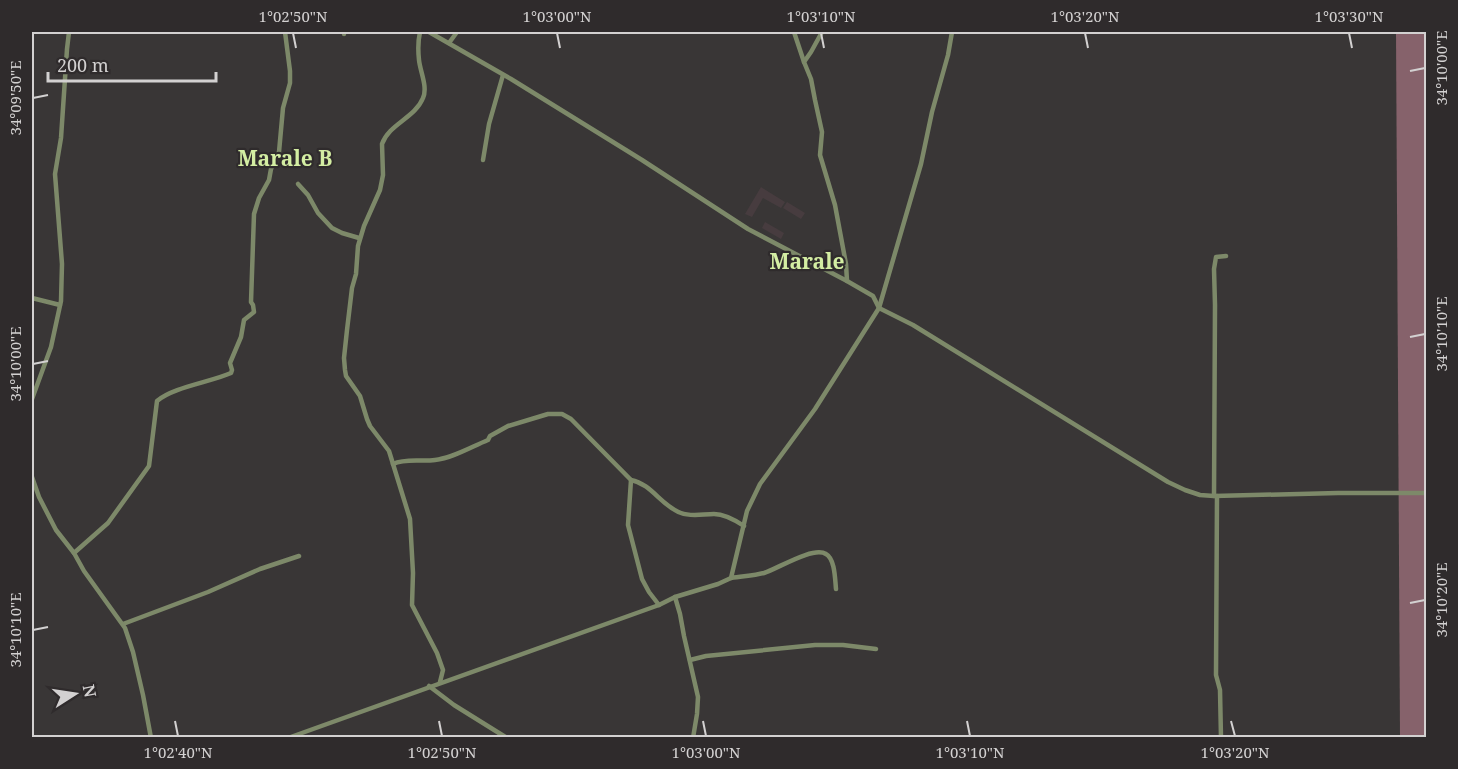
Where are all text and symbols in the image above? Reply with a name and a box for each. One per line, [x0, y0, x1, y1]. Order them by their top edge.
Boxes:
text: 1°02'50"N [259, 6, 328, 26]
text: 1°03'00"N [523, 6, 592, 26]
text: 1°03'10"N [787, 6, 856, 26]
text: 1°03'20"N [1051, 6, 1120, 26]
text: 1°03'30"N [1315, 6, 1384, 26]
text: 34°10'00"E [1431, 30, 1451, 106]
scale bar [48, 45, 216, 83]
text: 200 m [57, 53, 109, 77]
text: 34°09'50"E [5, 60, 25, 136]
district label: Marale B [238, 144, 332, 172]
district label: Marale [769, 247, 845, 275]
text: 34°10'10"E [1431, 296, 1451, 372]
text: 34°10'00"E [5, 326, 25, 402]
text: 34°10'20"E [1431, 562, 1451, 638]
text: 34°10'10"E [5, 592, 25, 668]
north arrow [45, 664, 105, 724]
text: N [78, 682, 102, 700]
text: 1°02'40"N [144, 742, 213, 762]
text: 1°02'50"N [408, 742, 477, 762]
text: 1°03'00"N [672, 742, 741, 762]
text: 1°03'10"N [936, 742, 1005, 762]
text: 1°03'20"N [1201, 742, 1270, 762]

